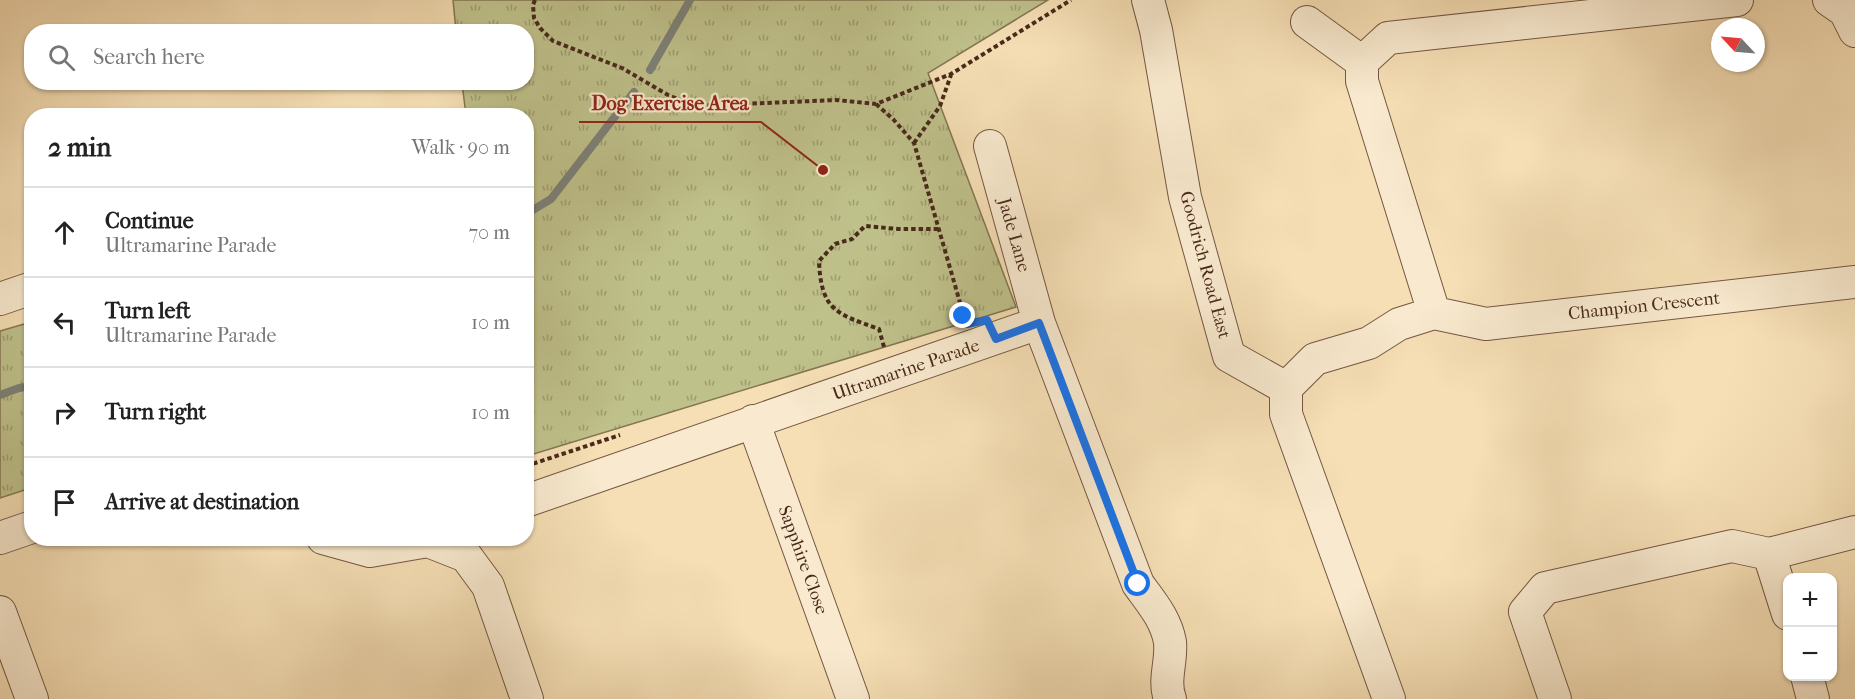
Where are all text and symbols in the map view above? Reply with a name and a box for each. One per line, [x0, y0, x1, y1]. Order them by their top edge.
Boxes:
north arrow [1711, 18, 1765, 72]
search box [24, 24, 534, 90]
icon: search [45, 41, 78, 74]
text: Search here [93, 44, 205, 70]
callout: Dog Exercise Area [579, 84, 761, 122]
text: Dog Exercise Area [591, 92, 750, 115]
text: 2 min [48, 132, 111, 163]
text: Walk · 90 m [412, 136, 510, 159]
street label: Goodrich Road East [1175, 189, 1235, 342]
street label: Jade Lane [993, 194, 1035, 274]
text: Continue [105, 208, 194, 234]
icon: ahead [48, 216, 81, 249]
text: 70 m [468, 221, 510, 244]
text: Ultramarine Parade [105, 234, 277, 257]
street label: Champion Crescent [1567, 288, 1721, 324]
text: Turn left [105, 298, 191, 324]
route end [949, 302, 975, 328]
icon: left [48, 306, 81, 339]
text: 10 m [471, 311, 510, 334]
text: Ultramarine Parade [105, 324, 277, 347]
street label: Ultramarine Parade [830, 335, 982, 405]
icon: right [48, 396, 81, 429]
text: Turn right [105, 399, 206, 425]
text: 10 m [471, 401, 510, 424]
icon: arrive [48, 486, 81, 519]
text: Arrive at destination [105, 489, 299, 515]
street label: Sapphire Close [774, 503, 832, 617]
route start [1124, 570, 1150, 596]
map controls [1783, 573, 1837, 681]
button: + [1783, 573, 1837, 627]
button: − [1783, 627, 1837, 681]

